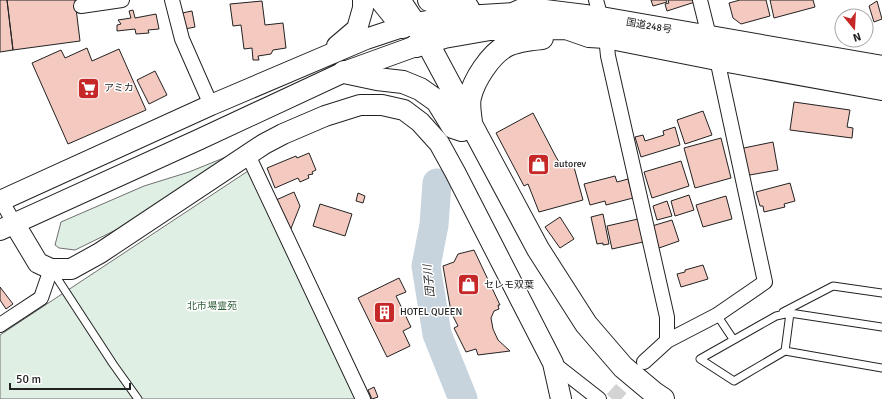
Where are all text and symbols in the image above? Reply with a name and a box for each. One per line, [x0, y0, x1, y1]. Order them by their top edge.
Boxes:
north arrow [834, 8, 874, 48]
street label: 国道248号 [625, 16, 673, 36]
text: N [851, 30, 863, 44]
supermarket icon: アミカ [75, 75, 101, 101]
place label: アミカ [104, 82, 134, 94]
shop icon: autorev [525, 151, 551, 177]
place label: autorev [554, 158, 587, 170]
water label: 団子川 [421, 263, 437, 298]
shop icon: セレモ双葉 [456, 272, 482, 298]
place label: セレモ双葉 [484, 279, 534, 291]
building icon: HOTEL QUEEN [372, 299, 398, 325]
park label: 北市場霊苑 [187, 300, 237, 312]
place label: HOTEL QUEEN [400, 306, 462, 318]
scale bar [10, 365, 130, 391]
text: 50 m [16, 372, 41, 387]

